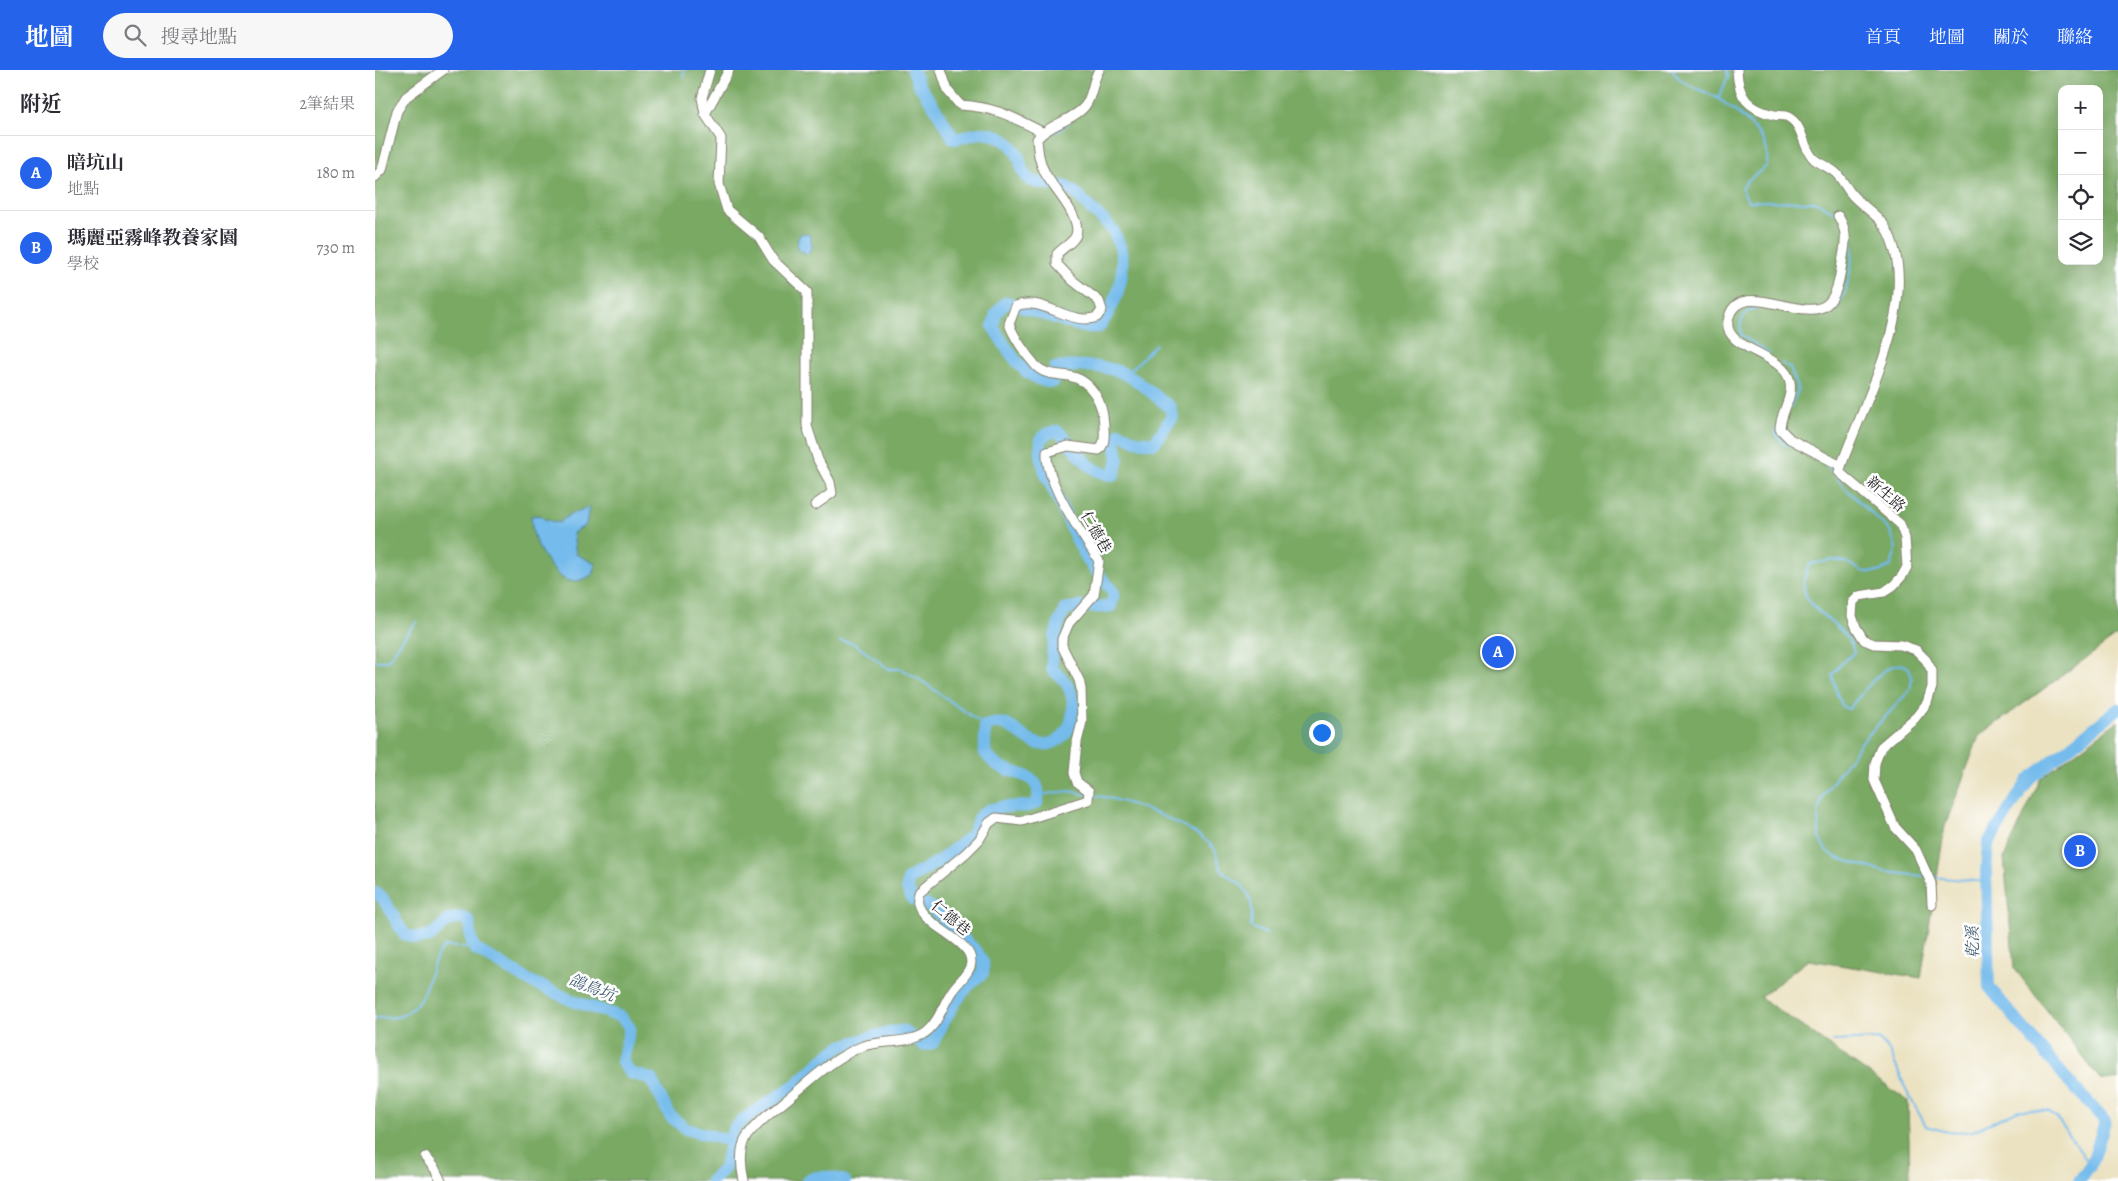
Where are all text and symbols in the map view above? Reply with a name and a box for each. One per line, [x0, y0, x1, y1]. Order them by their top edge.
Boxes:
search box [103, 13, 453, 58]
text: 地圖 [25, 21, 73, 53]
icon: search [121, 21, 149, 49]
text: 搜尋地點 [161, 24, 237, 50]
text: 首頁 [1865, 25, 1901, 49]
text: 地圖 [1929, 25, 1965, 49]
text: 關於 [1993, 25, 2029, 49]
text: 聯絡 [2057, 25, 2093, 49]
map controls [2058, 85, 2103, 265]
button: + [2058, 85, 2103, 130]
text: 附近 [20, 90, 62, 118]
text: 2筆結果 [299, 93, 355, 115]
button: − [2058, 130, 2103, 175]
text: 暗坑山 [67, 150, 124, 176]
text: A [31, 162, 41, 184]
text: 180 m [317, 162, 355, 184]
button: locate [2058, 175, 2103, 220]
text: 地點 [67, 178, 99, 200]
button: layers [2058, 220, 2103, 265]
text: 瑪麗亞霧峰教養家園 [67, 225, 238, 251]
text: B [31, 237, 41, 259]
text: 730 m [317, 237, 355, 259]
text: 學校 [67, 253, 99, 275]
street label: 新生路 [1862, 472, 1910, 516]
street label: 仁德巷 [1076, 508, 1116, 556]
pin: A [1482, 633, 1514, 671]
your location [1309, 720, 1335, 746]
pin: B [2064, 832, 2096, 870]
street label: 仁德巷 [927, 896, 975, 940]
water label: 乾溪 [1962, 924, 1984, 958]
water label: 鴿鳥坑 [566, 969, 620, 1008]

